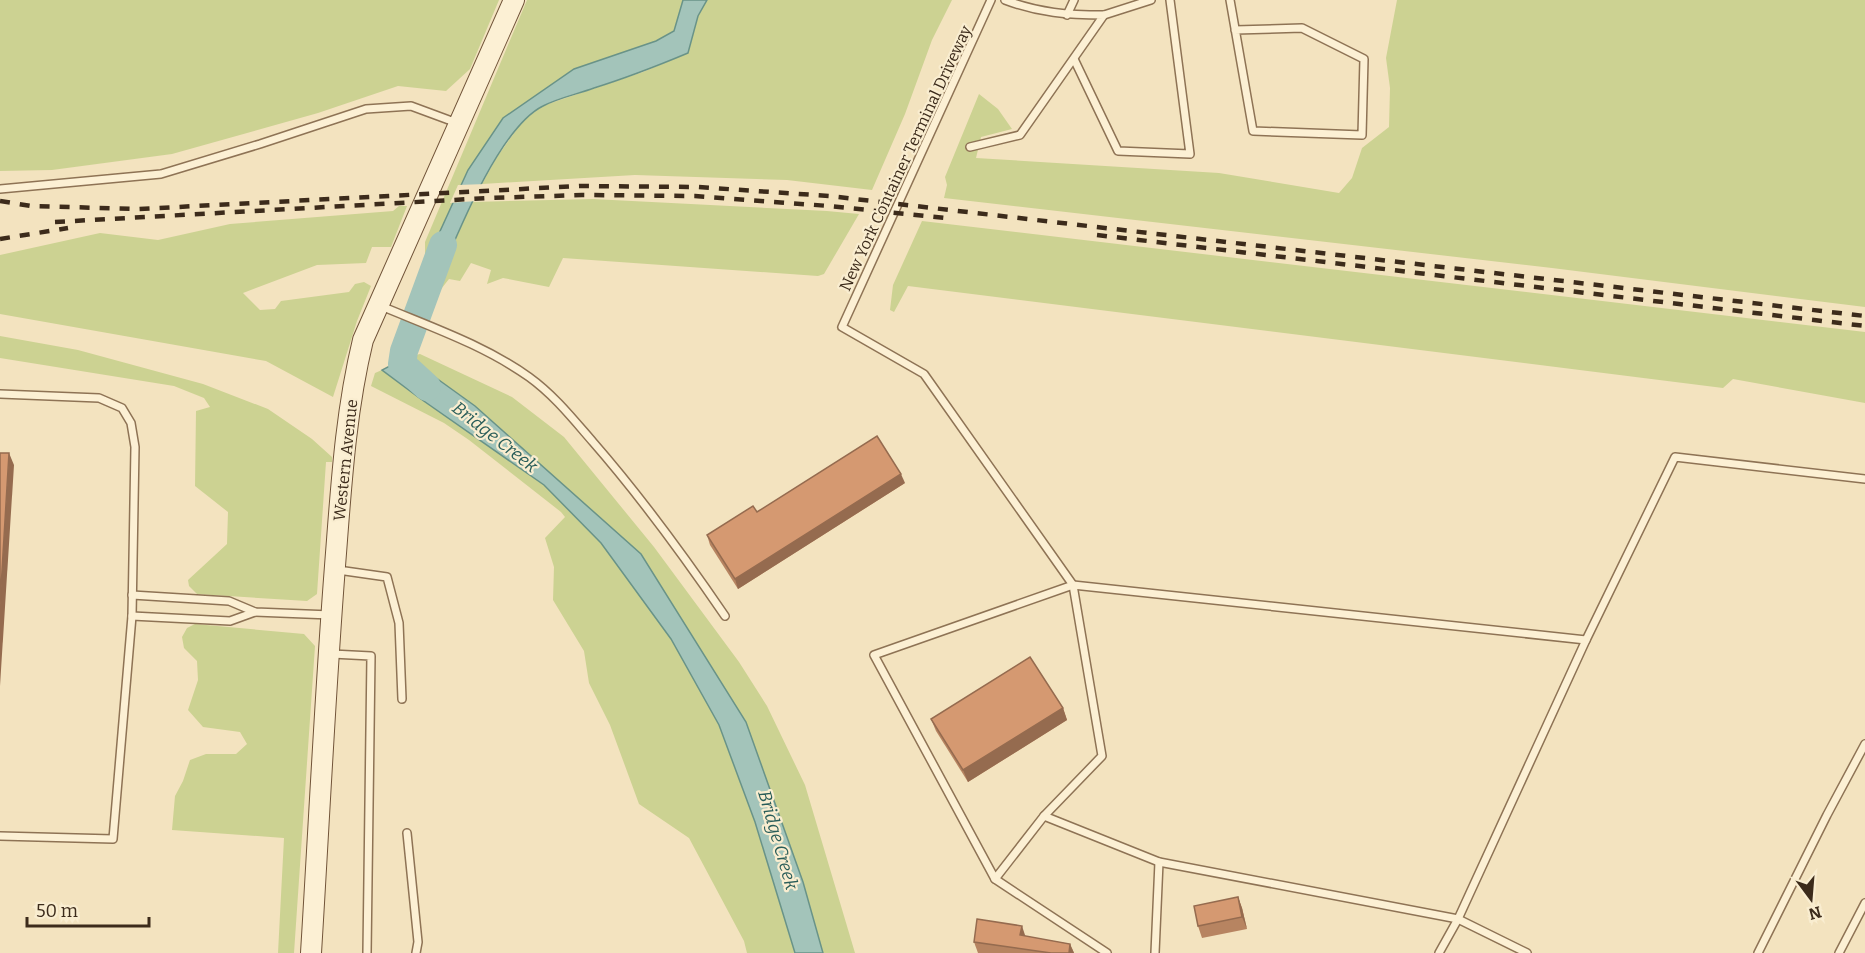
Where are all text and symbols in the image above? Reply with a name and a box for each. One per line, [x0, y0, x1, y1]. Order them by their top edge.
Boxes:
street label: New York Container Terminal Driveway [835, 22, 976, 294]
water label: Bridge Creek [448, 397, 542, 477]
street label: Western Avenue [330, 398, 361, 522]
water label: Bridge Creek [753, 788, 803, 892]
north arrow [1781, 869, 1841, 929]
scale bar [27, 890, 148, 928]
text: 50 m [36, 900, 78, 922]
text: N [1806, 902, 1824, 924]

